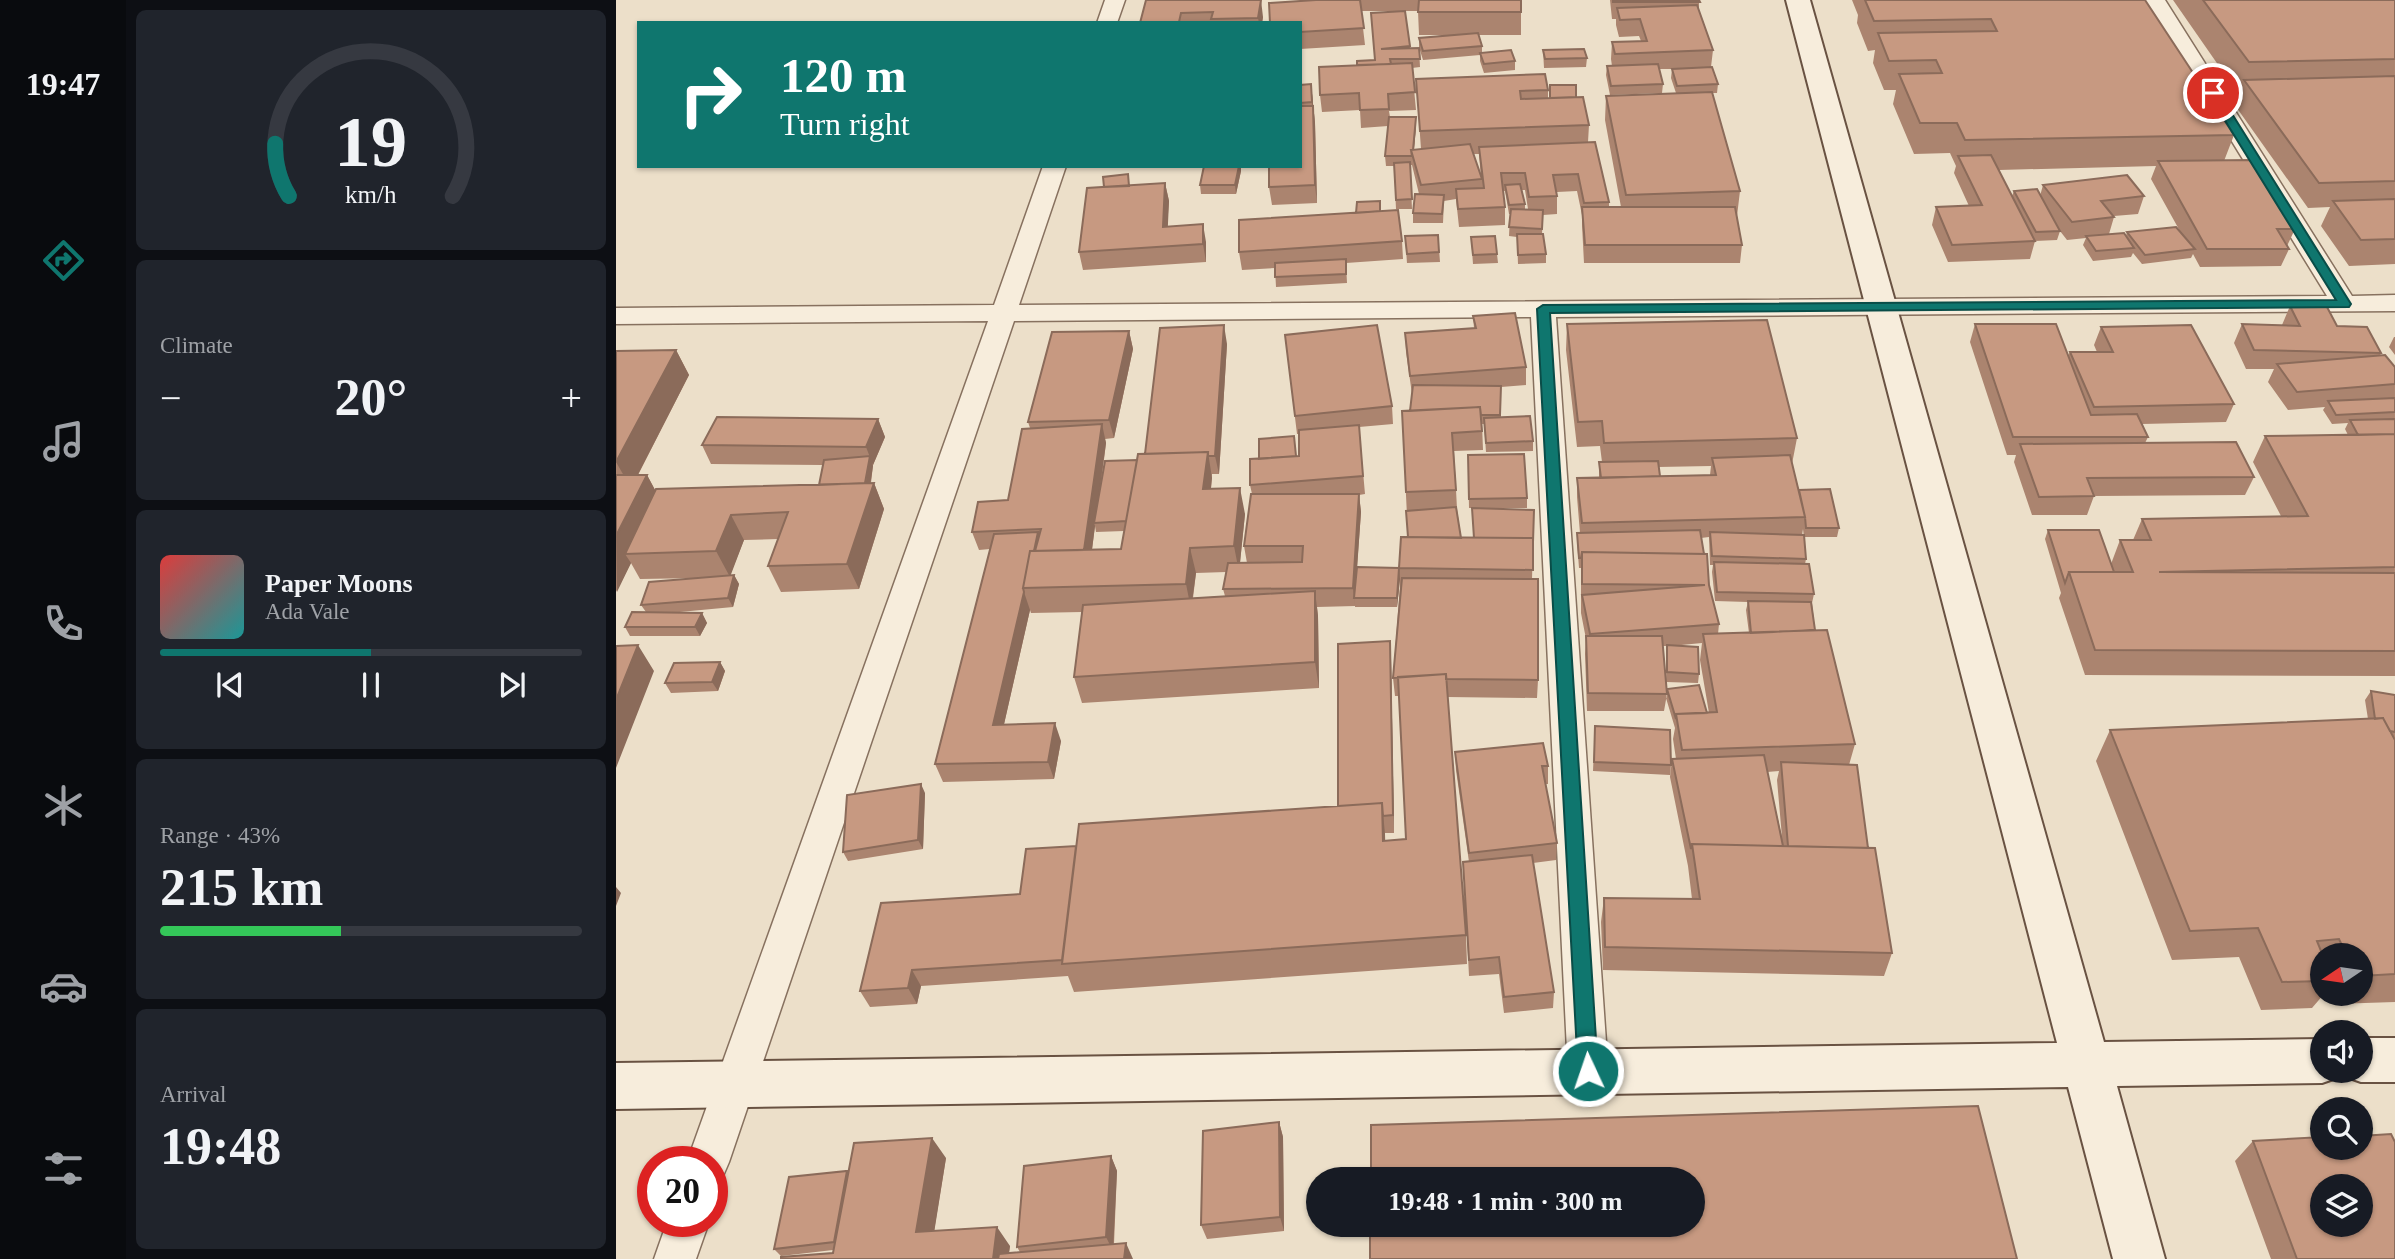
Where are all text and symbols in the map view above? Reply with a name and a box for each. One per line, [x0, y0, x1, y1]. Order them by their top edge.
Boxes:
text: 120 m [780, 48, 907, 103]
icon: right [665, 49, 756, 140]
pin [2183, 63, 2243, 123]
text: 19:47 [26, 66, 100, 102]
icon: arrive [2194, 74, 2232, 112]
text: 19 [335, 101, 407, 182]
text: Turn right [780, 106, 910, 142]
text: km/h [345, 181, 397, 208]
icon: directions [39, 236, 88, 285]
text: Climate [160, 333, 233, 358]
text: 20° [335, 369, 407, 426]
text: − [160, 377, 181, 419]
text: + [561, 377, 582, 419]
icon: music [39, 417, 88, 466]
text: Paper Moons [265, 569, 413, 598]
icon: phone [39, 599, 88, 648]
text: Ada Vale [265, 599, 350, 624]
icon: previous [211, 666, 249, 704]
icon: pause [352, 666, 390, 704]
icon: next [493, 666, 531, 704]
icon: climate [39, 781, 88, 830]
text: Range · 43% [160, 823, 280, 848]
text: 215 km [160, 859, 323, 916]
north arrow [2310, 943, 2373, 1006]
map controls [2310, 943, 2373, 1237]
icon: car [39, 962, 88, 1011]
button: sound [2310, 1020, 2373, 1083]
position arrow [1551, 1034, 1625, 1108]
text: Arrival [160, 1082, 226, 1107]
button: search [2310, 1097, 2373, 1160]
text: 19:48 [160, 1118, 281, 1175]
icon: filters [39, 1144, 88, 1193]
speed limit sign: 20 [637, 1146, 728, 1237]
button: layers [2310, 1174, 2373, 1237]
text: 19:48 · 1 min · 300 m [1389, 1187, 1623, 1216]

